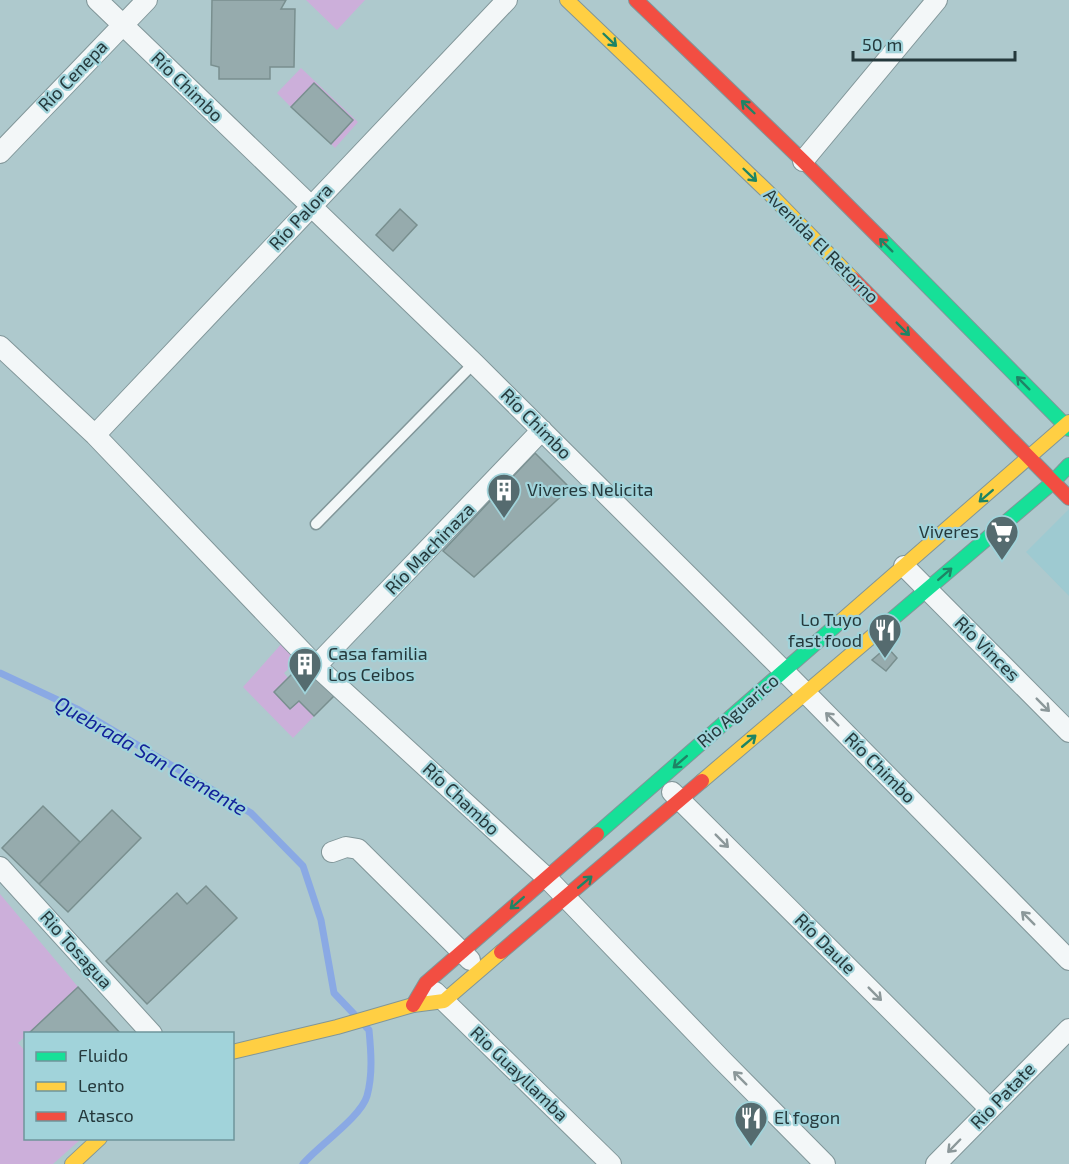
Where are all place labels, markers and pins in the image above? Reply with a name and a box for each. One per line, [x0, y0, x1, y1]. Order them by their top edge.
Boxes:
building icon: Viveres Nelicita [486, 472, 522, 519]
place label: Viveres Nelicita [527, 478, 654, 500]
supermarket icon: Viveres [984, 514, 1020, 561]
place label: Viveres [919, 520, 979, 542]
place label: Lo Tuyo fast food [788, 608, 862, 651]
restaurant icon: Lo Tuyo fast food [867, 612, 903, 659]
place label: Casa familia Los Ceibos [328, 642, 428, 685]
building icon: Casa familia Los Ceibos [287, 646, 323, 693]
restaurant icon: El fogon [733, 1100, 769, 1147]
place label: El fogon [774, 1106, 840, 1128]

